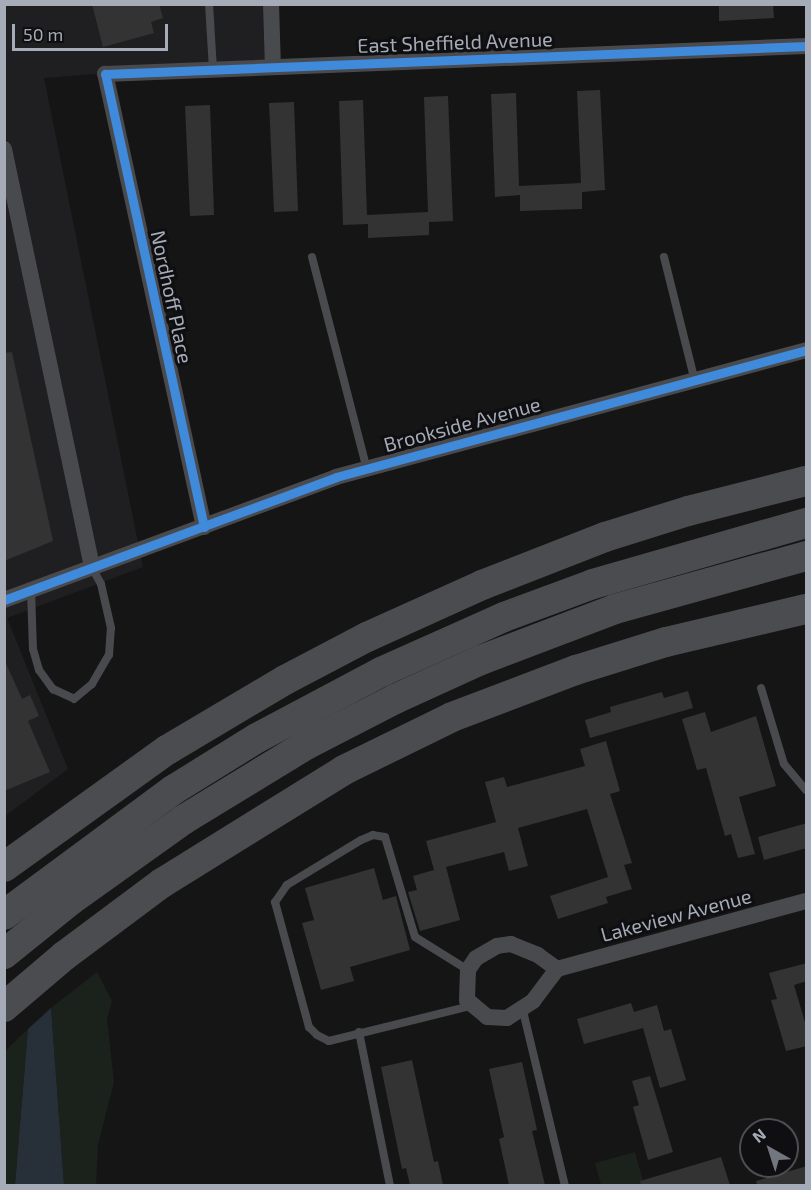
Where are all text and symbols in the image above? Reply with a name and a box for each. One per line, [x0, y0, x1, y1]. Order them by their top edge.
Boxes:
scale bar [15, 12, 171, 50]
text: 50 m [23, 23, 63, 45]
street label: East Sheffield Avenue [357, 27, 553, 57]
street label: Nordhoff Place [146, 228, 198, 366]
street label: Brookside Avenue [381, 391, 543, 457]
street label: Lakeview Avenue [598, 883, 754, 947]
north arrow [739, 1118, 799, 1178]
text: N [748, 1124, 769, 1146]

